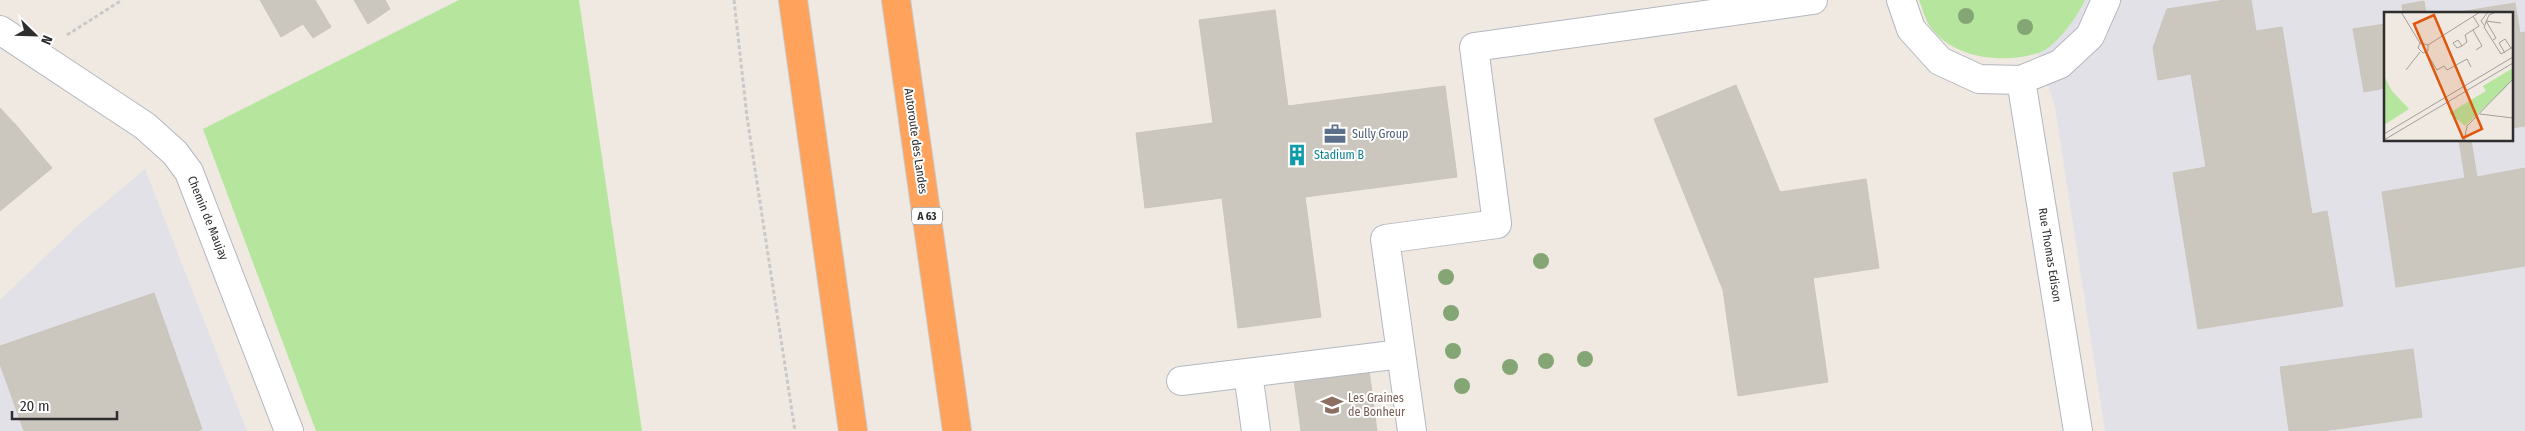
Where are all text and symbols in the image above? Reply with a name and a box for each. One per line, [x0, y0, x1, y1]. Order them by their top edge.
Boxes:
north arrow [10, 10, 60, 60]
inset map [2384, 12, 2512, 141]
text: N [37, 33, 56, 47]
street label: Autoroute des Landes [902, 87, 930, 195]
office icon: Sully Group [1322, 121, 1348, 147]
place label: Sully Group [1352, 127, 1408, 141]
building icon: Stadium B [1284, 142, 1310, 168]
place label: Stadium B [1314, 148, 1364, 162]
street label: Chemin de Maujay [185, 174, 232, 263]
street label: Rue Thomas Edison [2036, 207, 2064, 303]
road number: A 63 [912, 208, 942, 225]
scale bar [12, 388, 118, 420]
place label: Les Graines de Bonheur [1348, 391, 1406, 419]
school or university icon: Les Graines de Bonheur [1319, 392, 1345, 418]
text: 20 m [20, 397, 50, 415]

